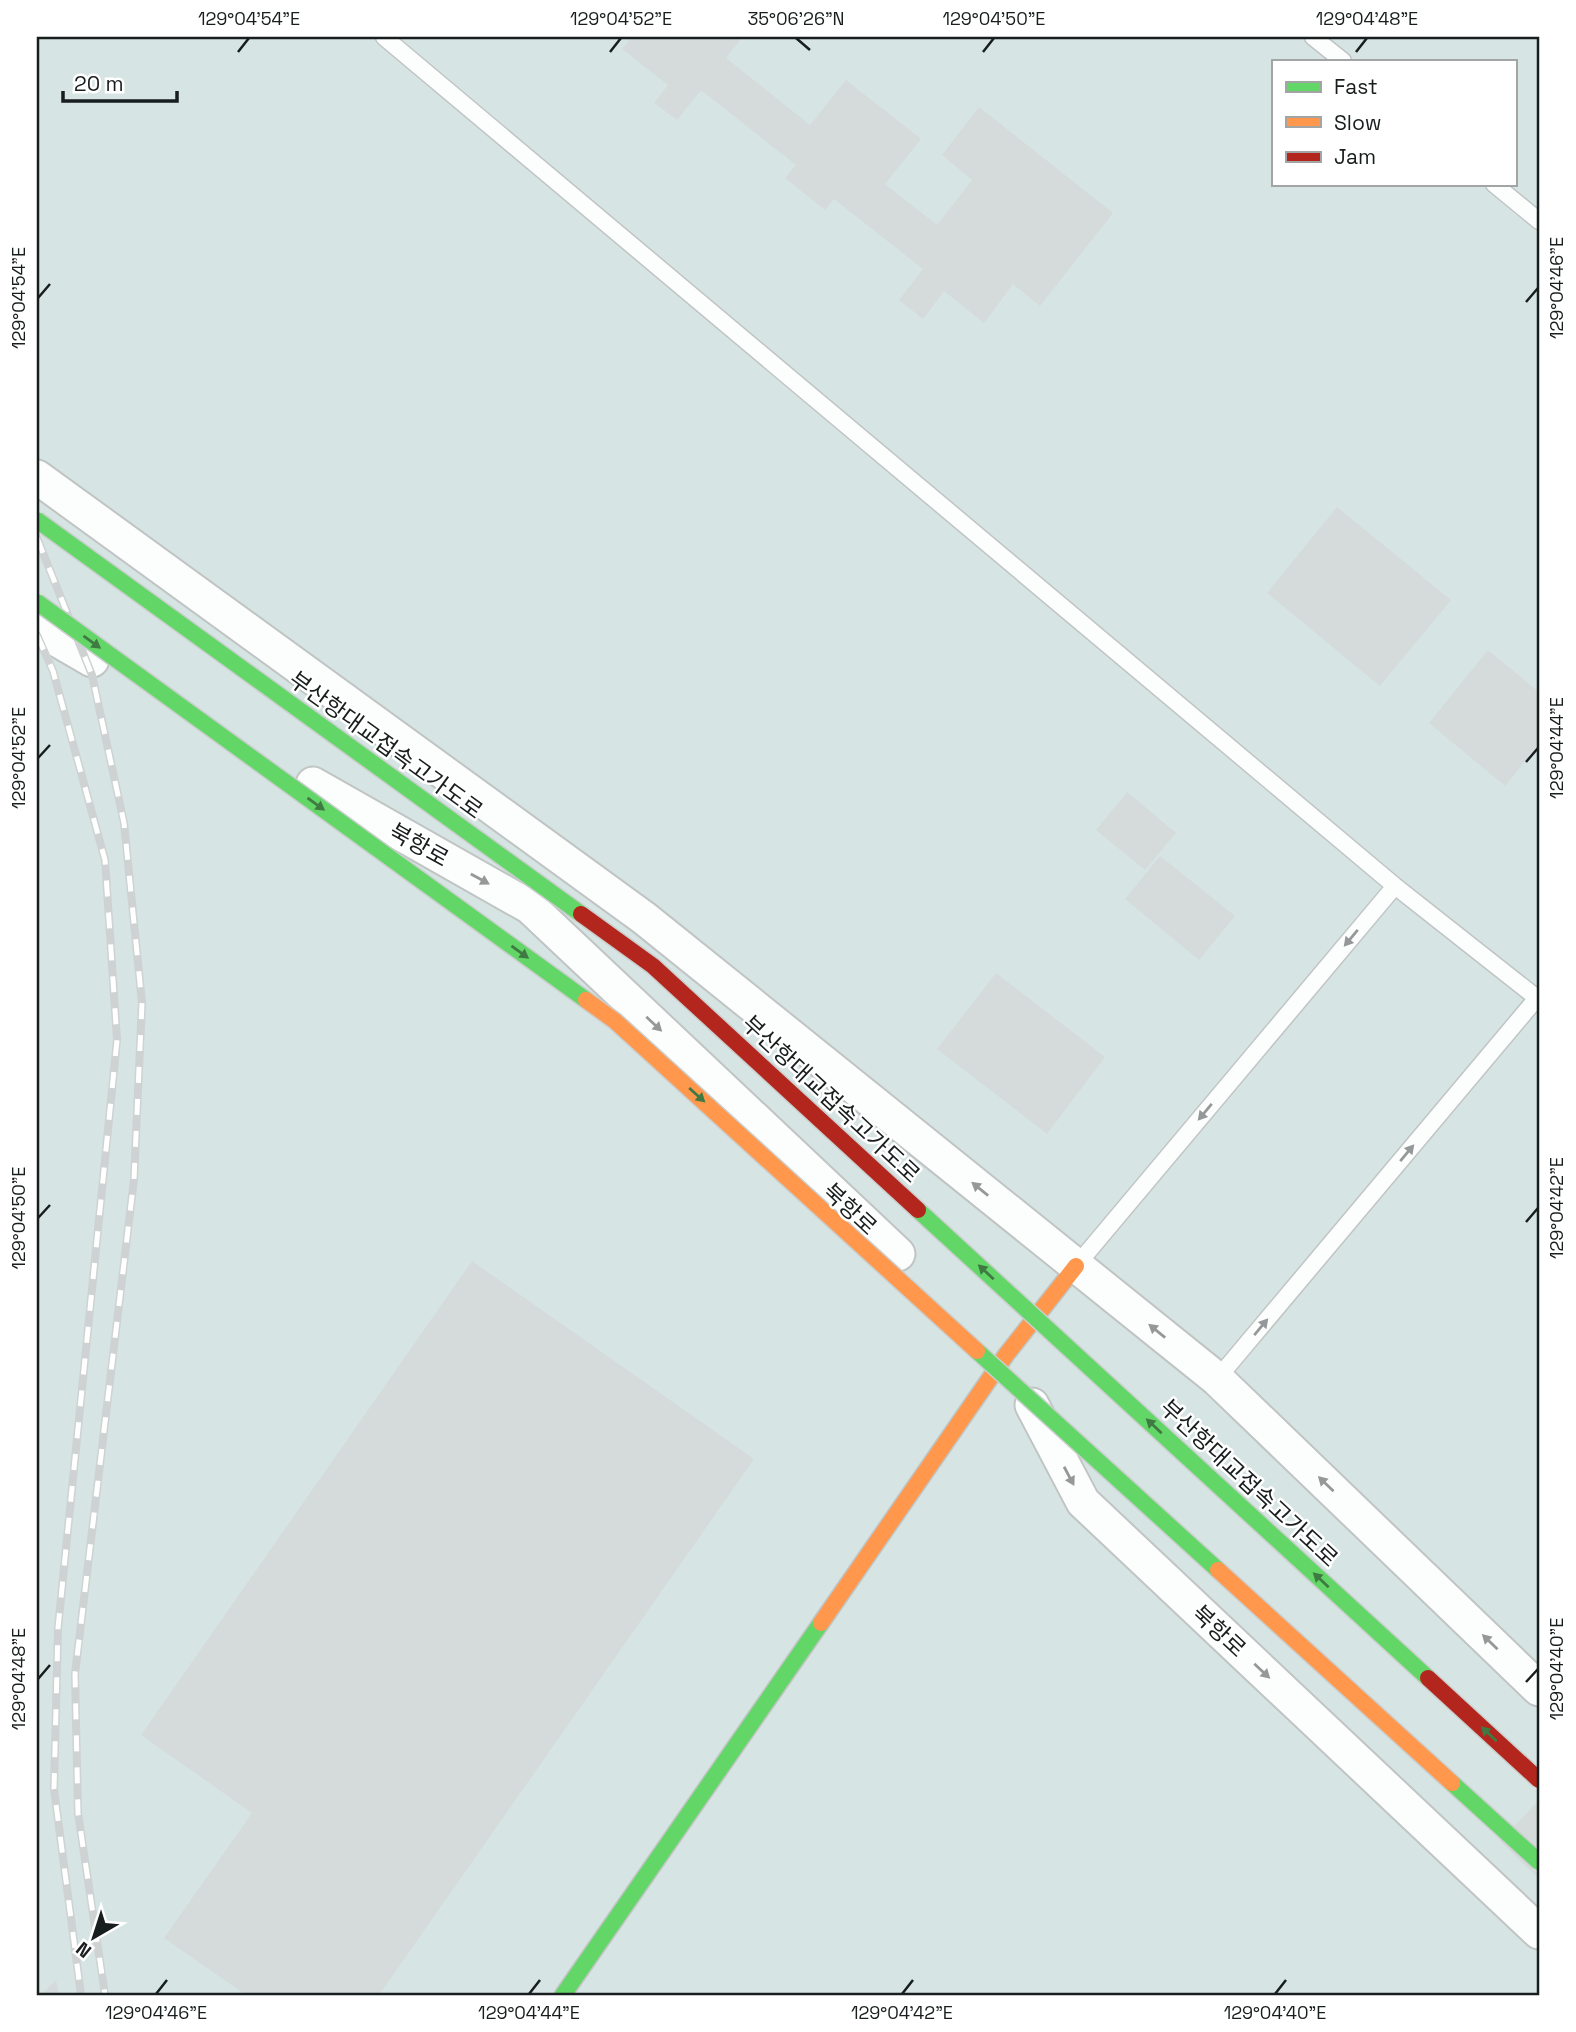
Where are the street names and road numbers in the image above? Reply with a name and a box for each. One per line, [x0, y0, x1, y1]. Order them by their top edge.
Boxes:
street label: 부산항대교접속고가도로 [283, 664, 489, 826]
street label: 북항로 [384, 816, 454, 874]
street label: 부산항대교접속고가도로 [736, 1009, 926, 1189]
street label: 북항로 [817, 1176, 883, 1242]
street label: 부산항대교접속고가도로 [1154, 1393, 1344, 1573]
street label: 북항로 [1186, 1598, 1252, 1664]

